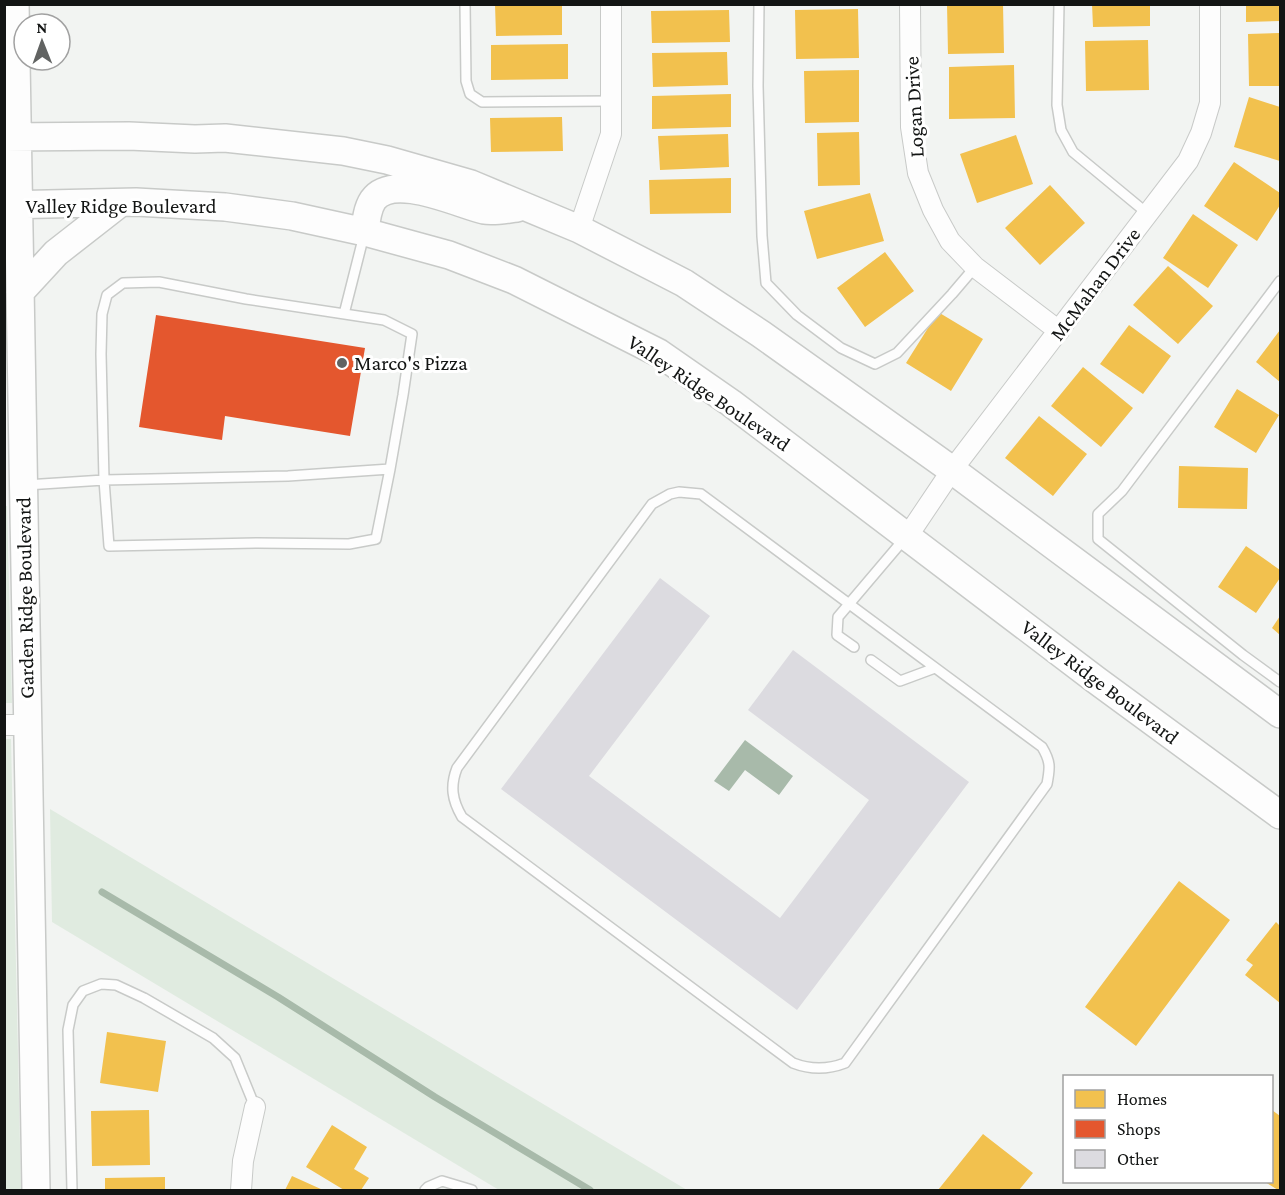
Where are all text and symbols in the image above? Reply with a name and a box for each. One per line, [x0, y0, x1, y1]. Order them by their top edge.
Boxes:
north arrow [12, 12, 72, 72]
text: N [36, 19, 47, 36]
street label: Logan Drive [899, 56, 929, 158]
street label: Valley Ridge Boulevard [25, 194, 217, 218]
street label: McMahan Drive [1045, 223, 1145, 345]
street label: Valley Ridge Boulevard [623, 330, 795, 456]
place label: Marco's Pizza [354, 351, 468, 375]
marker: Marco's Pizza [335, 356, 349, 370]
street label: Garden Ridge Boulevard [11, 497, 39, 699]
street label: Valley Ridge Boulevard [1016, 615, 1184, 749]
legend [1063, 1075, 1273, 1183]
text: Homes [1117, 1089, 1167, 1109]
text: Shops [1117, 1119, 1161, 1139]
text: Other [1117, 1149, 1160, 1169]

